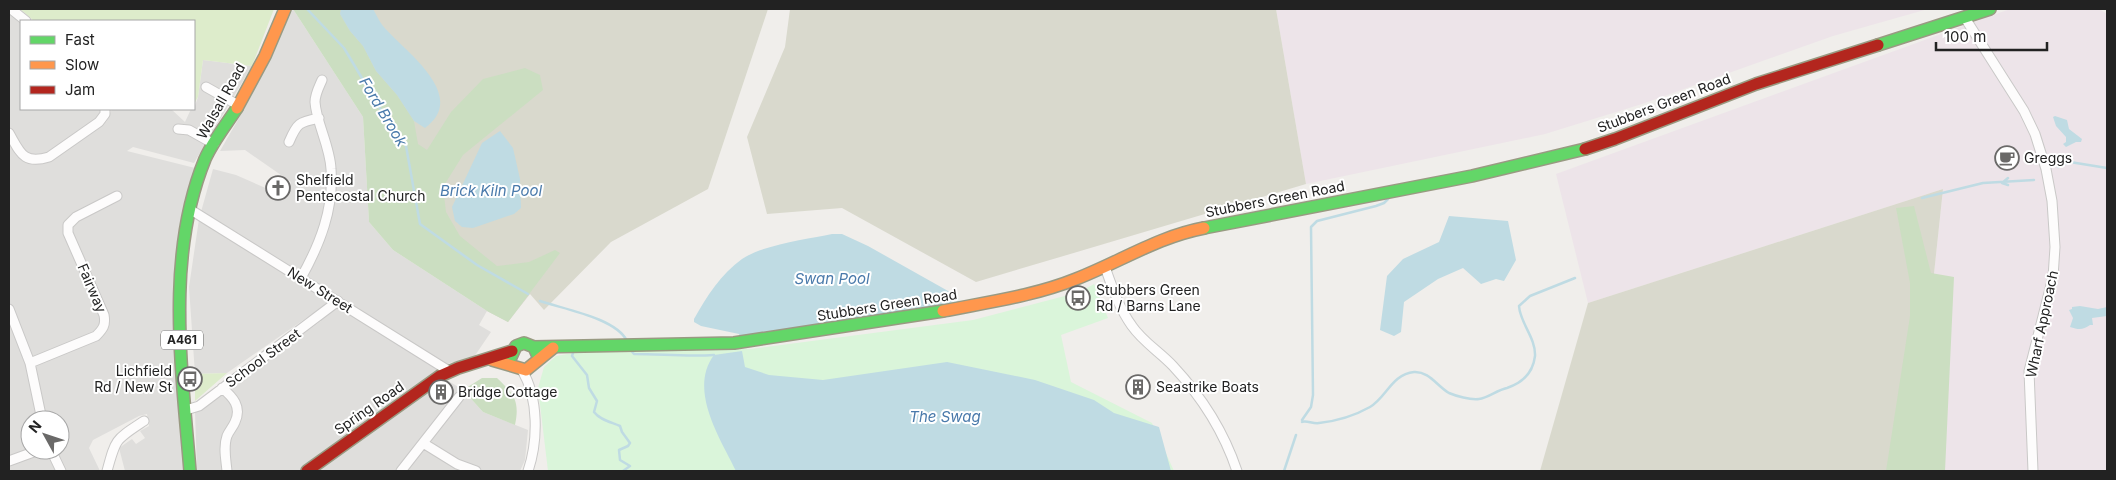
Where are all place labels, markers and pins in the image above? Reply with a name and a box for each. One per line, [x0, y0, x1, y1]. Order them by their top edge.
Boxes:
cafe icon: Greggs [1994, 145, 2020, 171]
place label: Greggs [2024, 149, 2072, 166]
place label: Shelfield Pentecostal Church [296, 171, 426, 204]
church icon: Shelfield Pentecostal Church [265, 175, 291, 201]
place label: Stubbers Green Rd / Barns Lane [1096, 281, 1201, 314]
bus stop icon: Stubbers Green Rd / Barns Lane [1065, 285, 1091, 311]
place label: Lichfield Rd / New St [94, 362, 172, 395]
bus stop icon: Lichfield Rd / New St [177, 366, 203, 392]
building icon: Seastrike Boats [1125, 374, 1151, 400]
place label: Seastrike Boats [1156, 378, 1259, 395]
building icon: Bridge Cottage [428, 379, 454, 405]
place label: Bridge Cottage [458, 383, 557, 400]

